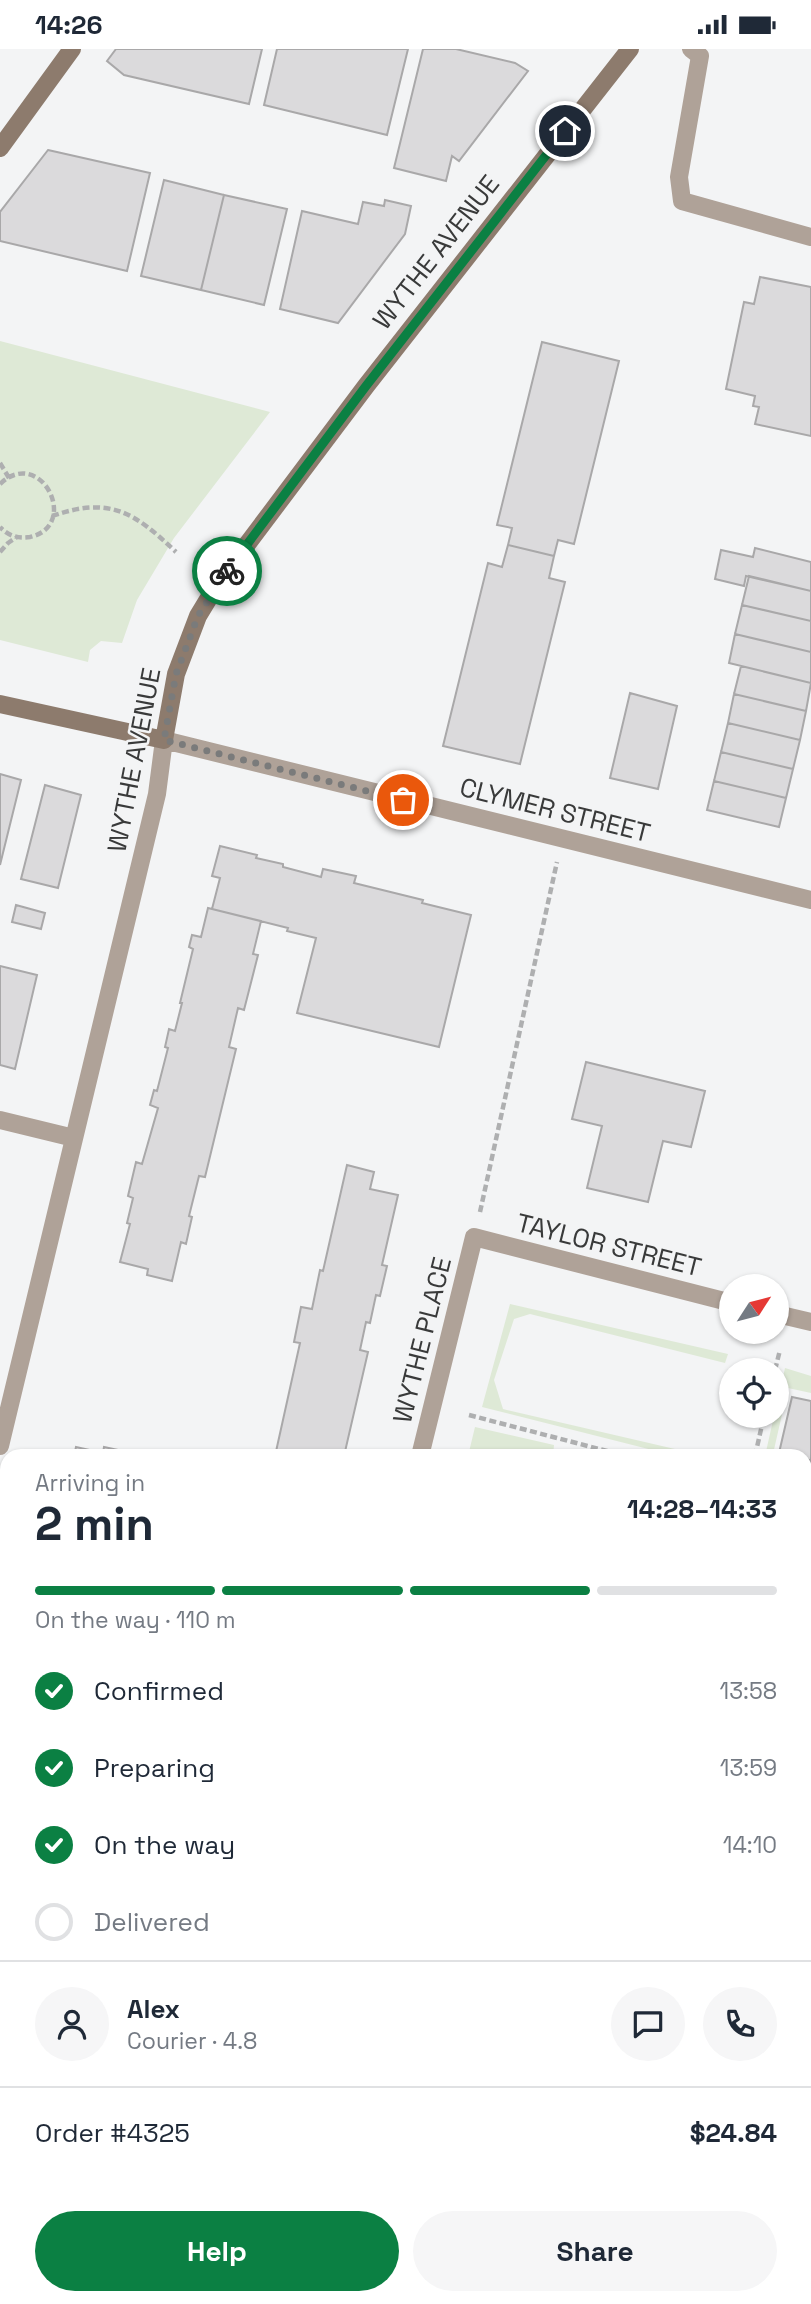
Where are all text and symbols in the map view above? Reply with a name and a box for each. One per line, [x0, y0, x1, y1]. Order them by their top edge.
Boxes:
text: 14:26 [35, 8, 103, 42]
pin [535, 101, 595, 161]
icon: home [546, 112, 584, 150]
street label: WYTHE AVENUE [365, 168, 507, 336]
courier [192, 536, 262, 606]
icon: bike [208, 552, 246, 590]
street label: WYTHE AVENUE [99, 665, 169, 855]
pin [373, 770, 433, 830]
street label: CLYMER STREET [456, 770, 654, 850]
icon: bag [384, 781, 422, 819]
street label: TAYLOR STREET [513, 1206, 705, 1284]
street label: WYTHE PLACE [385, 1254, 459, 1426]
north arrow [719, 1274, 789, 1344]
map controls [719, 1274, 789, 1428]
button: locate [719, 1358, 789, 1428]
text: Arriving in [35, 1468, 145, 1498]
text: 14:28–14:33 [627, 1492, 777, 1526]
text: 2 min [35, 1495, 154, 1553]
text: On the way · 110 m [35, 1605, 236, 1635]
icon: check [35, 1672, 73, 1710]
text: Confirmed [94, 1674, 224, 1708]
text: 13:58 [720, 1676, 777, 1706]
icon: check [35, 1749, 73, 1787]
text: Preparing [94, 1751, 215, 1785]
text: 13:59 [720, 1753, 777, 1783]
icon: check [35, 1826, 73, 1864]
text: On the way [94, 1828, 235, 1862]
text: 14:10 [723, 1830, 777, 1860]
text: Delivered [94, 1905, 210, 1939]
button: person [35, 1987, 109, 2061]
button: chat [611, 1987, 685, 2061]
button: phone [703, 1987, 777, 2061]
text: Alex [127, 1992, 180, 2026]
text: Courier · 4.8 [127, 2026, 257, 2056]
text: Order #4325 [35, 2116, 190, 2150]
text: $24.84 [690, 2116, 777, 2150]
button: Help [35, 2211, 399, 2291]
button: Share [413, 2211, 777, 2291]

